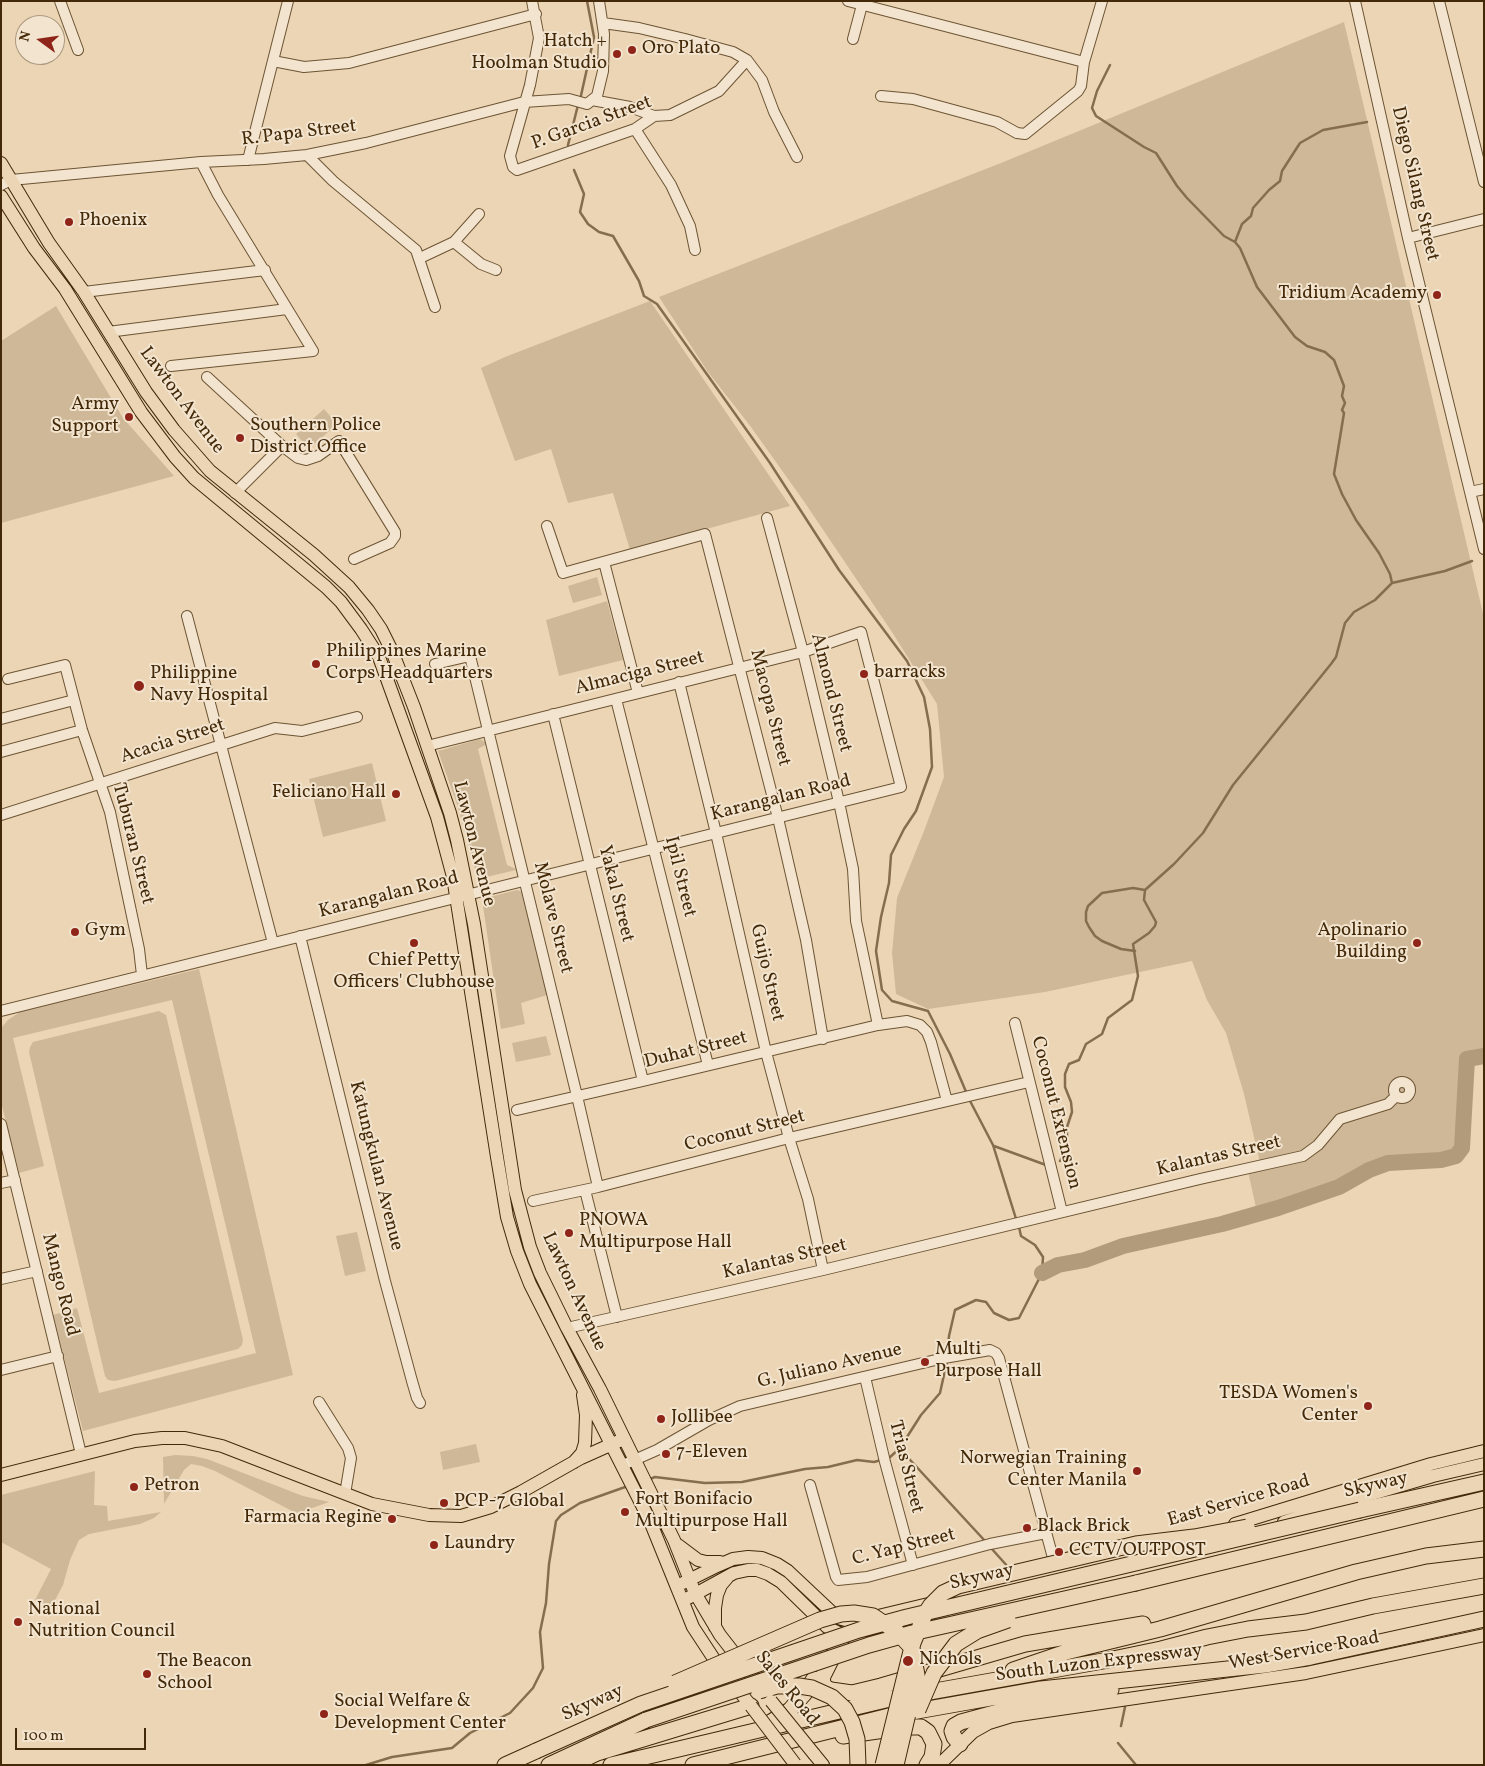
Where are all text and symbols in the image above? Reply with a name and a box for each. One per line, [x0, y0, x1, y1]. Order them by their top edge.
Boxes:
north arrow [15, 15, 65, 65]
text: N [15, 29, 36, 44]
place label: Hatch + Hoolman Studio [471, 32, 607, 76]
place label: Oro Plato [642, 39, 720, 61]
marker: Oro Plato [626, 44, 638, 56]
marker: Hatch + Hoolman Studio [611, 48, 623, 60]
street label: P. Garcia Street [529, 92, 655, 156]
street label: Diego Silang Street [1385, 104, 1443, 264]
street label: R. Papa Street [240, 116, 358, 152]
place label: Phoenix [79, 211, 147, 233]
marker: Phoenix [63, 216, 75, 228]
place label: Tridium Academy [1278, 284, 1427, 306]
marker: Tridium Academy [1431, 289, 1443, 301]
street label: Lawton Avenue [133, 343, 229, 459]
place label: Army Support [51, 395, 119, 439]
marker: Army Support [123, 411, 135, 423]
place label: Southern Police District Office [250, 416, 381, 460]
marker: Southern Police District Office [234, 432, 246, 444]
street label: Almond Street [804, 631, 856, 755]
place label: Philippines Marine Corps Headquarters [326, 642, 493, 686]
street label: Almaciga Street [573, 647, 707, 701]
street label: Macopa Street [743, 647, 795, 769]
marker: Philippines Marine Corps Headquarters [310, 658, 322, 670]
place label: barracks [874, 663, 946, 685]
place label: Philippine Navy Hospital [150, 664, 268, 708]
marker: barracks [858, 668, 870, 680]
marker: Philippine Navy Hospital [132, 679, 146, 693]
street label: Acacia Street [118, 714, 228, 770]
street label: Karangalan Road [709, 771, 853, 827]
street label: Lawton Avenue [446, 779, 500, 909]
street label: Tuburan Street [106, 781, 158, 907]
place label: Feliciano Hall [272, 783, 386, 805]
marker: Feliciano Hall [390, 788, 402, 800]
street label: Ipil Street [658, 834, 700, 920]
street label: Yakal Street [592, 843, 638, 945]
street label: Molave Street [527, 860, 577, 976]
street label: Karangalan Road [317, 868, 461, 924]
place label: Gym [85, 921, 126, 943]
place label: Apolinario Building [1318, 921, 1407, 965]
street label: Guijo Street [744, 922, 788, 1024]
marker: Gym [69, 926, 81, 938]
marker: Chief Petty Officers' Clubhouse [408, 937, 420, 949]
marker: Apolinario Building [1411, 937, 1423, 949]
place label: Chief Petty Officers' Clubhouse [333, 951, 495, 995]
street label: Duhat Street [642, 1027, 750, 1075]
street label: Coconut Extension [1025, 1034, 1085, 1192]
street label: Katungkulan Avenue [343, 1079, 407, 1253]
street label: Coconut Street [682, 1106, 808, 1158]
street label: Kalantas Street [1155, 1132, 1283, 1182]
place label: PNOWA Multipurpose Hall [579, 1211, 732, 1255]
marker: PNOWA Multipurpose Hall [563, 1227, 575, 1239]
street label: Lawton Avenue [536, 1229, 610, 1355]
street label: Mango Road [35, 1231, 83, 1339]
street label: Kalantas Street [721, 1235, 849, 1285]
street label: G. Juliano Avenue [756, 1339, 904, 1395]
place label: Multi Purpose Hall [935, 1340, 1042, 1384]
marker: Multi Purpose Hall [919, 1356, 931, 1368]
place label: TESDA Women's Center [1219, 1384, 1358, 1428]
marker: TESDA Women's Center [1362, 1400, 1374, 1412]
place label: Jollibee [671, 1408, 733, 1430]
marker: Jollibee [655, 1413, 667, 1425]
street label: Trias Street [882, 1418, 928, 1516]
place label: 7-Eleven [676, 1443, 748, 1465]
marker: 7-Eleven [660, 1448, 672, 1460]
place label: Norwegian Training Center Manila [960, 1449, 1127, 1493]
marker: Norwegian Training Center Manila [1131, 1465, 1143, 1477]
street label: Skyway [1342, 1468, 1410, 1504]
street label: East Service Road [1165, 1471, 1313, 1533]
place label: Petron [144, 1476, 200, 1498]
marker: Petron [128, 1481, 140, 1493]
place label: Fort Bonifacio Multipurpose Hall [635, 1490, 788, 1534]
place label: PCP-7 Global [454, 1492, 564, 1514]
marker: PCP-7 Global [438, 1497, 450, 1509]
marker: Fort Bonifacio Multipurpose Hall [619, 1506, 631, 1518]
place label: Farmacia Regine [244, 1508, 382, 1530]
marker: Farmacia Regine [386, 1513, 398, 1525]
place label: Black Brick [1037, 1517, 1130, 1539]
marker: Black Brick [1021, 1522, 1033, 1534]
street label: C. Yap Street [850, 1524, 958, 1572]
place label: Laundry [444, 1534, 515, 1556]
marker: Laundry [428, 1539, 440, 1551]
place label: CCTV/OUTPOST [1069, 1541, 1206, 1563]
marker: CCTV/OUTPOST [1053, 1546, 1065, 1558]
street label: Skyway [948, 1560, 1016, 1596]
place label: National Nutrition Council [28, 1600, 175, 1644]
marker: National Nutrition Council [12, 1616, 24, 1628]
street label: West Service Road [1227, 1628, 1381, 1676]
street label: South Luzon Expressway [994, 1640, 1204, 1688]
street label: Sales Road [749, 1647, 823, 1731]
place label: Nichols [919, 1650, 982, 1672]
place label: The Beacon School [157, 1652, 252, 1696]
marker: Nichols [901, 1654, 915, 1668]
marker: The Beacon School [141, 1668, 153, 1680]
street label: Skyway [559, 1680, 627, 1728]
place label: Social Welfare & Development Center [334, 1692, 506, 1736]
marker: Social Welfare & Development Center [318, 1708, 330, 1720]
scale bar [18, 1718, 149, 1750]
text: 100 m [23, 1726, 63, 1747]

